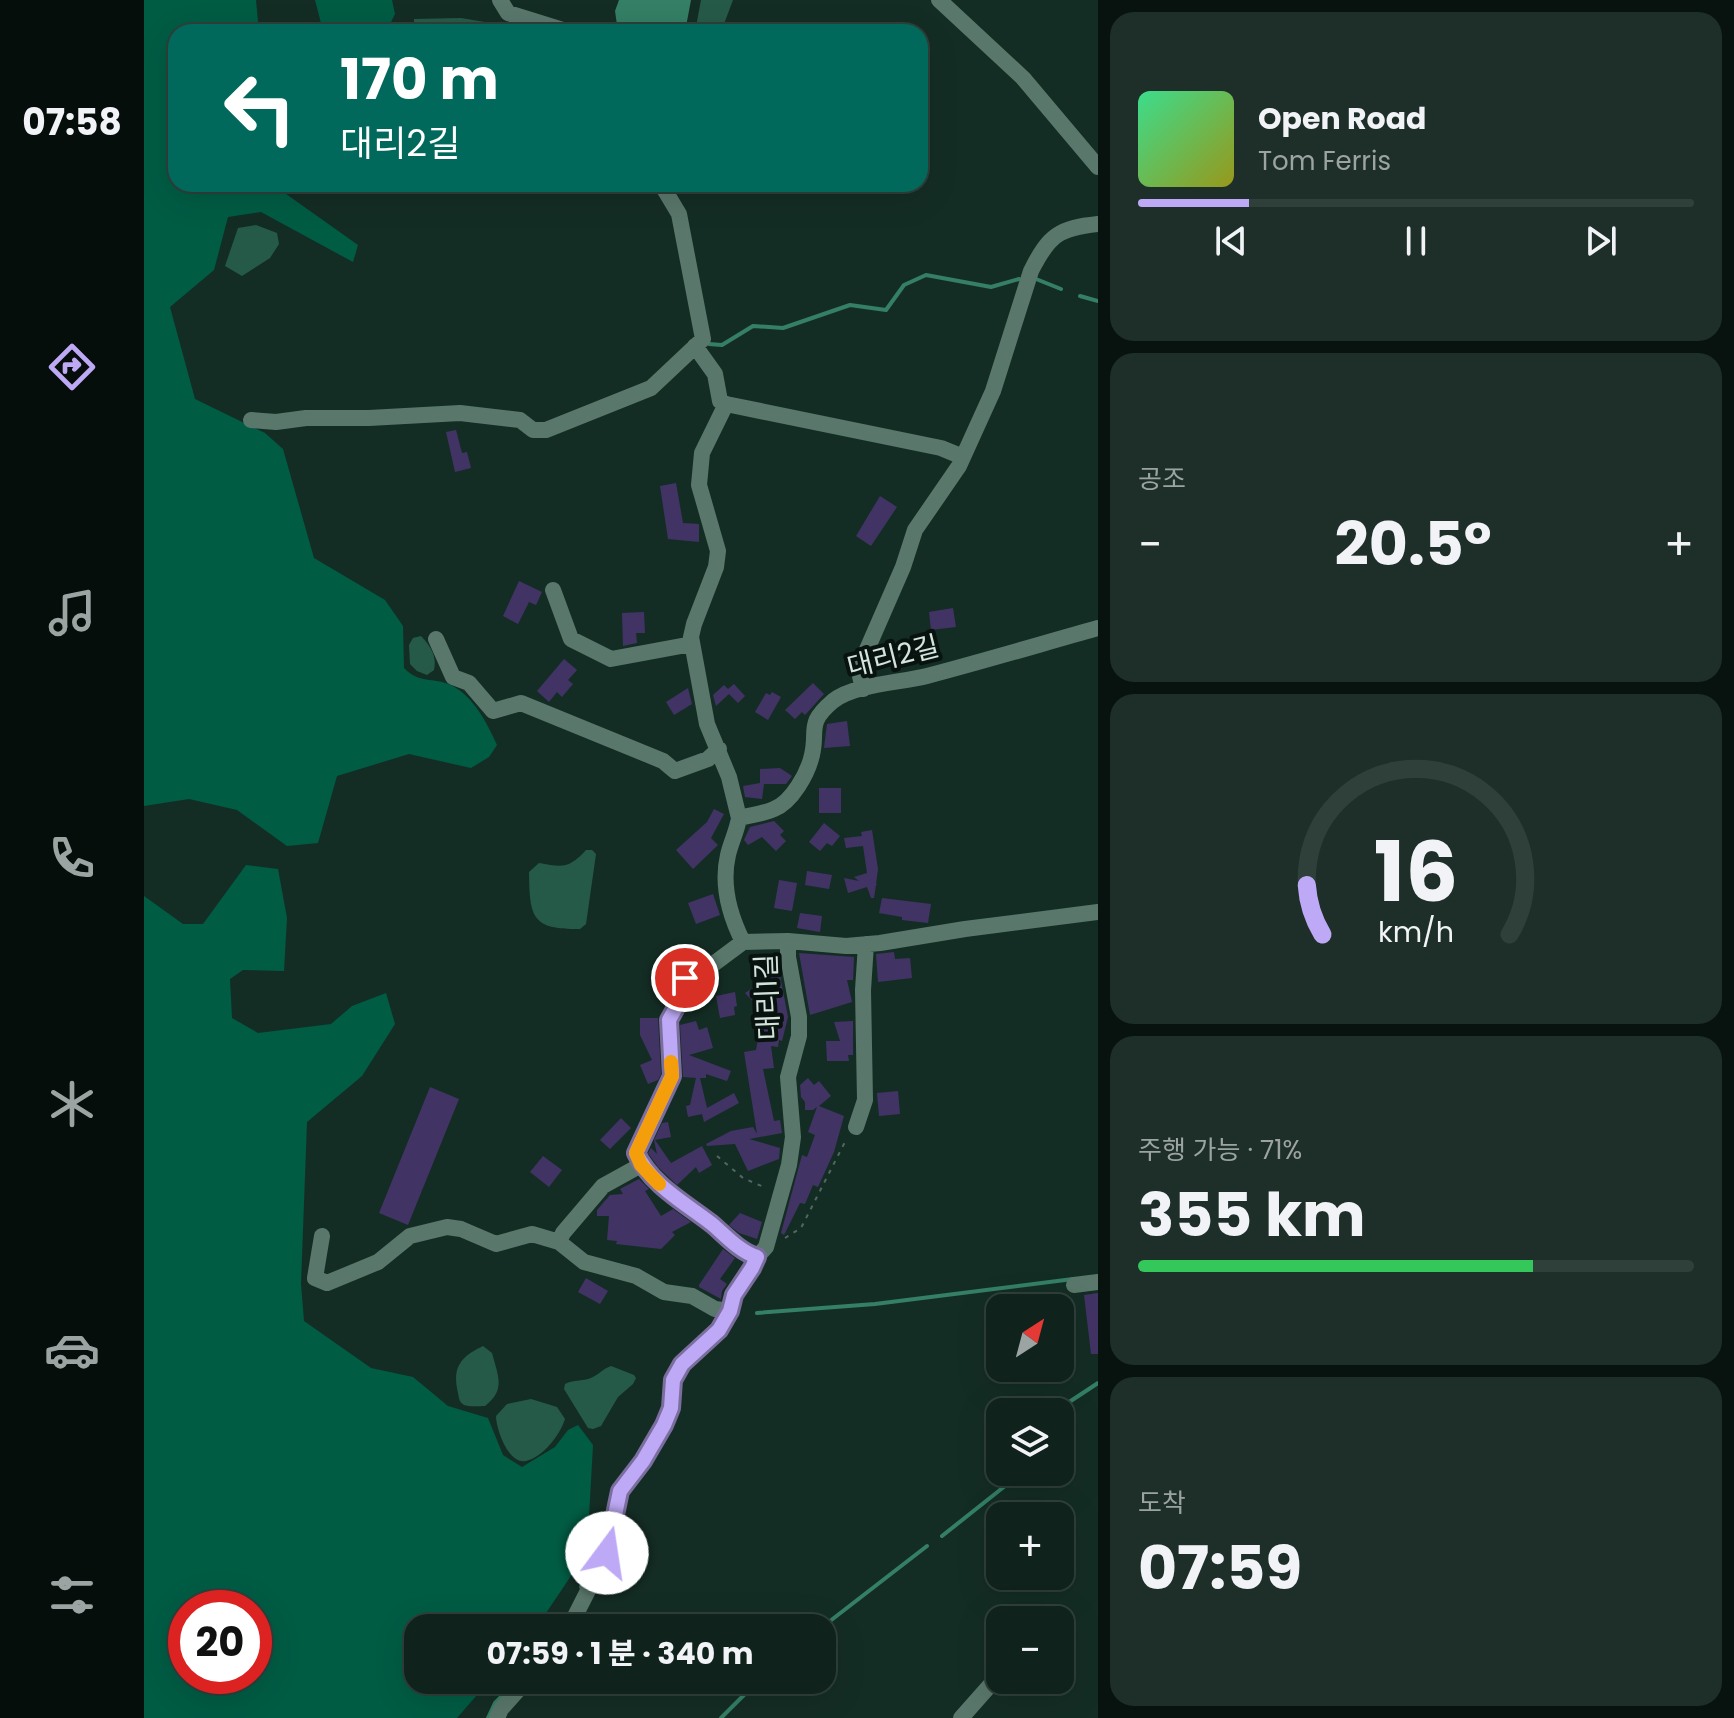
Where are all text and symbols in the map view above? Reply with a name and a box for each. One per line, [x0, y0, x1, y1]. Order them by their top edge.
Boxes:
text: 170 m [340, 40, 499, 119]
icon: left [208, 56, 312, 160]
text: 07:58 [22, 97, 122, 148]
text: Open Road [1258, 97, 1426, 140]
text: 대리2길 [340, 118, 460, 169]
text: Tom Ferris [1258, 143, 1391, 179]
icon: previous [1209, 219, 1253, 263]
icon: pause [1394, 219, 1438, 263]
icon: next [1579, 219, 1623, 263]
icon: directions [44, 339, 100, 395]
text: 공조 [1138, 461, 1186, 497]
text: 20.5° [1335, 502, 1492, 586]
text: − [1138, 514, 1162, 575]
text: + [1664, 514, 1694, 575]
icon: music [44, 585, 100, 641]
street label: 대리2길 [843, 626, 943, 687]
text: 16 [1374, 814, 1458, 930]
icon: phone [44, 830, 100, 886]
text: km/h [1378, 912, 1454, 952]
pin [651, 944, 719, 1012]
street label: 대리1길 [747, 953, 788, 1041]
icon: arrive [663, 956, 707, 1000]
icon: climate [44, 1076, 100, 1132]
text: 주행 가능 · 71% [1138, 1132, 1302, 1168]
text: 355 km [1138, 1173, 1366, 1257]
north arrow [986, 1294, 1074, 1382]
map controls [986, 1294, 1074, 1694]
icon: car [44, 1322, 100, 1378]
button: layers [986, 1398, 1074, 1486]
text: 도착 [1138, 1485, 1186, 1521]
button: + [986, 1502, 1074, 1590]
position arrow [565, 1511, 649, 1595]
text: 07:59 [1138, 1526, 1302, 1610]
icon: filters [44, 1567, 100, 1623]
speed limit sign: 20 [168, 1590, 272, 1694]
button: − [986, 1606, 1074, 1694]
text: 07:59 · 1 분 · 340 m [487, 1632, 753, 1675]

